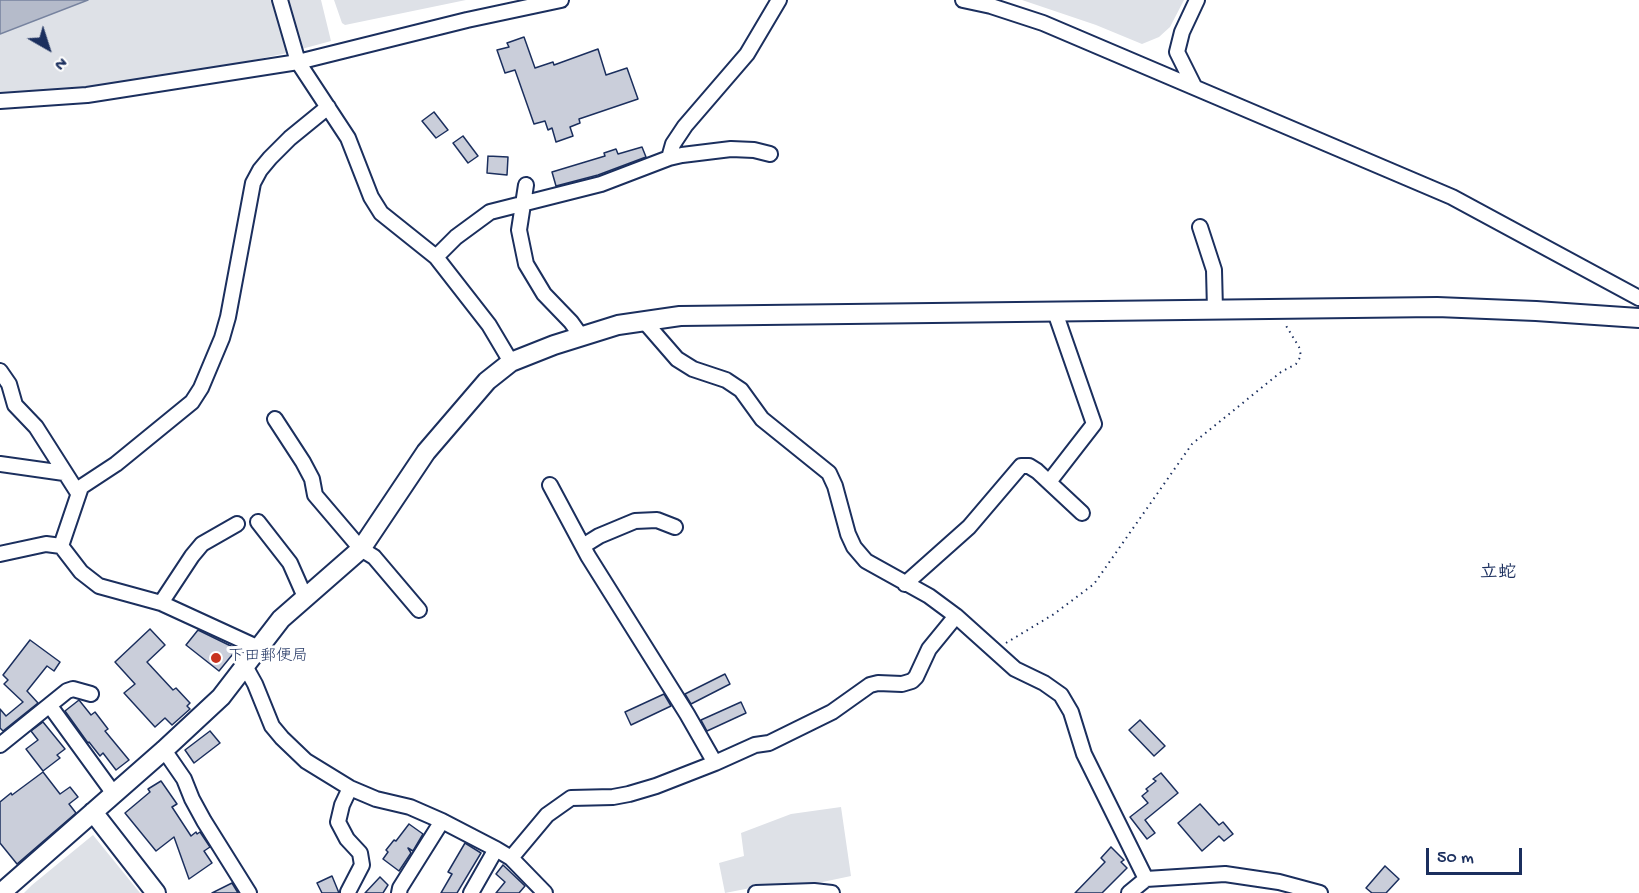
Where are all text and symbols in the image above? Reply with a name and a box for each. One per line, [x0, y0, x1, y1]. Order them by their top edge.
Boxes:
north arrow [18, 18, 78, 78]
text: N [50, 52, 70, 73]
district label: 立蛇 [1480, 563, 1516, 585]
place label: 下田郵便局 [228, 648, 308, 668]
marker: 下田郵便局 [209, 651, 223, 665]
scale bar [1429, 836, 1525, 874]
text: 50 m [1437, 848, 1474, 869]

